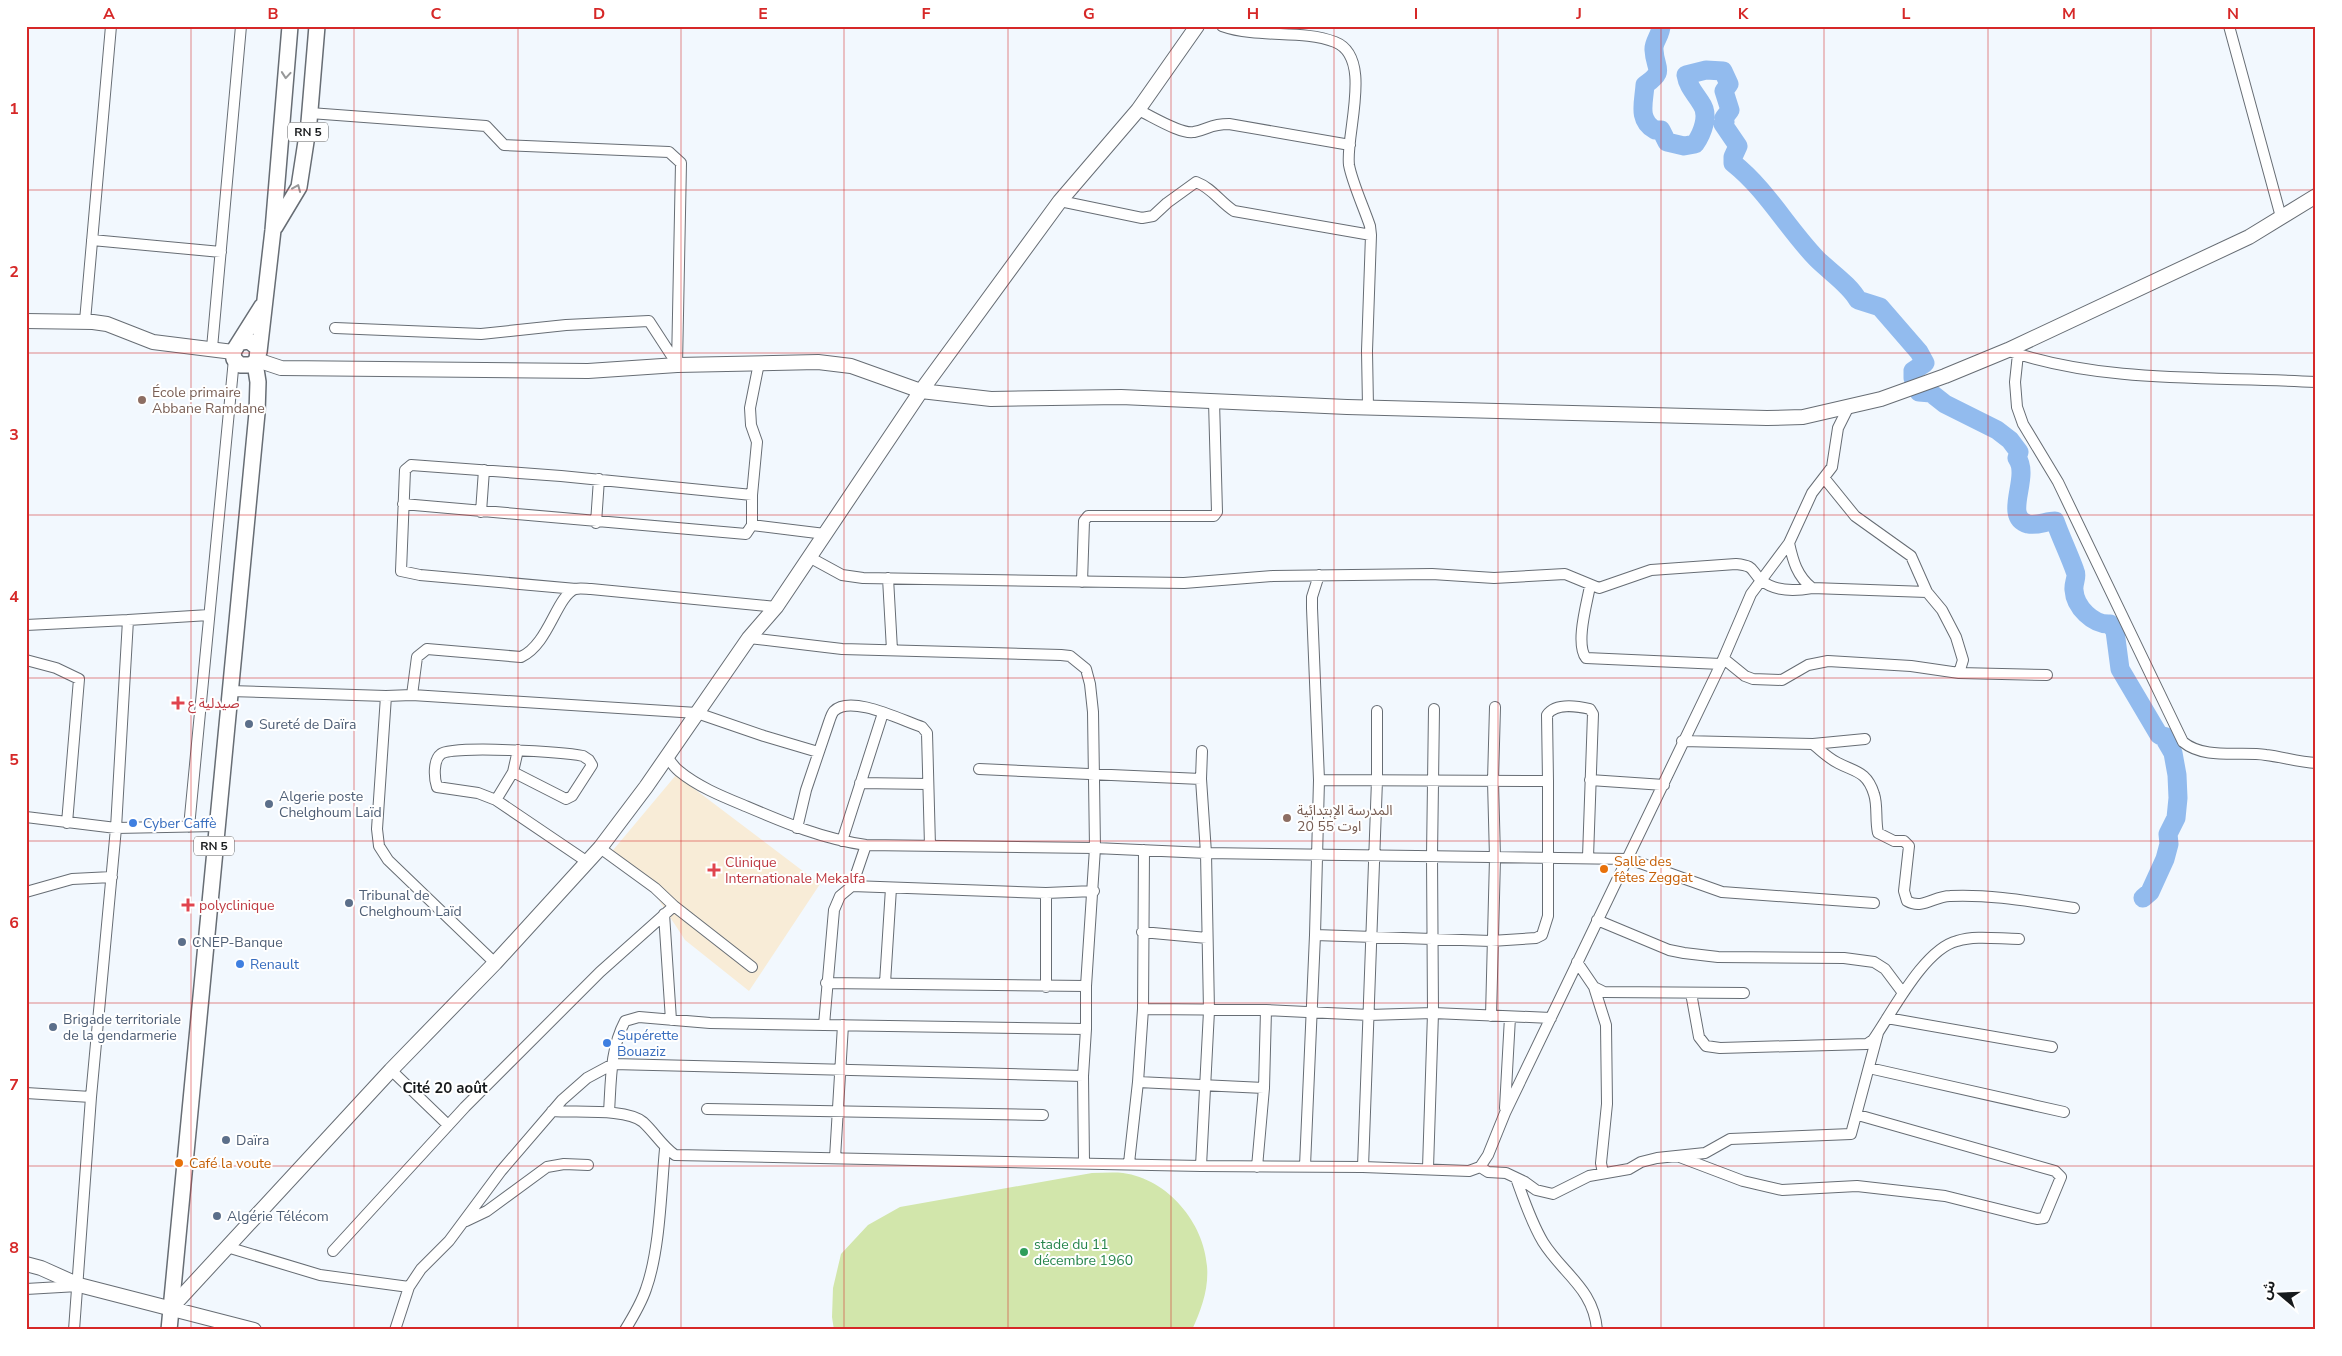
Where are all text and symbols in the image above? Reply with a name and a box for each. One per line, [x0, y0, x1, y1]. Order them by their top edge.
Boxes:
text: A [103, 3, 115, 25]
text: B [267, 3, 279, 25]
text: C [431, 3, 442, 25]
text: D [593, 3, 605, 25]
text: E [758, 3, 768, 25]
text: F [922, 3, 931, 25]
text: G [1083, 3, 1095, 25]
text: H [1247, 3, 1259, 25]
text: I [1414, 3, 1418, 25]
text: J [1575, 3, 1582, 25]
text: K [1738, 3, 1750, 25]
text: L [1902, 3, 1911, 25]
text: M [2062, 3, 2076, 25]
text: N [2227, 3, 2239, 25]
one-way arrow [281, 71, 292, 79]
text: 1 [9, 98, 19, 120]
road number: RN 5 [288, 122, 328, 142]
one-way arrow [291, 184, 301, 193]
text: 2 [9, 261, 19, 283]
place label: École primaire Abbane Ramdane [152, 383, 265, 418]
marker: École primaire Abbane Ramdane [136, 394, 148, 406]
text: 3 [9, 424, 19, 446]
text: 4 [9, 586, 19, 608]
place label: صيدلية ع [188, 694, 240, 714]
marker: صيدلية ع [172, 697, 184, 709]
place label: Sureté de Daïra [259, 715, 356, 734]
marker: Sureté de Daïra [243, 718, 255, 730]
text: 5 [9, 749, 19, 771]
place label: Algerie poste Chelghoum Laïd [279, 787, 382, 822]
marker: Algerie poste Chelghoum Laïd [263, 798, 275, 810]
place label: المدرسة الإبتدائية 20 اوت 55 [1297, 801, 1393, 836]
marker: المدرسة الإبتدائية 20 اوت 55 [1281, 812, 1293, 824]
place label: Cyber Caffè [143, 814, 217, 833]
marker: Cyber Caffè [127, 817, 139, 829]
road number: RN 5 [194, 836, 234, 856]
place label: Salle des fêtes Zeggat [1614, 852, 1693, 887]
place label: Clinique Internationale Mekalfa [725, 853, 865, 888]
marker: Clinique Internationale Mekalfa [707, 863, 721, 877]
marker: Salle des fêtes Zeggat [1598, 863, 1610, 875]
place label: Tribunal de Chelghoum Laïd [359, 886, 462, 921]
place label: polyclinique [199, 896, 275, 915]
marker: Tribunal de Chelghoum Laïd [343, 897, 355, 909]
marker: polyclinique [181, 898, 195, 912]
text: 6 [9, 912, 19, 934]
place label: CNEP-Banque [192, 933, 283, 952]
marker: CNEP-Banque [176, 936, 188, 948]
place label: Renault [250, 955, 299, 974]
marker: Renault [234, 958, 246, 970]
place label: Brigade territoriale de la gendarmerie [63, 1010, 181, 1045]
marker: Brigade territoriale de la gendarmerie [47, 1021, 59, 1033]
place label: Supérette Bouaziz [617, 1026, 678, 1061]
marker: Supérette Bouaziz [601, 1037, 613, 1049]
text: 7 [9, 1074, 19, 1096]
district label: Cité 20 août [402, 1078, 488, 1098]
place label: Daïra [236, 1131, 269, 1150]
marker: Daïra [220, 1134, 232, 1146]
place label: Café la voute [189, 1154, 271, 1173]
marker: Café la voute [173, 1157, 185, 1169]
place label: Algérie Télécom [227, 1207, 329, 1226]
marker: Algérie Télécom [211, 1210, 223, 1222]
place label: stade du 11 décembre 1960 [1034, 1235, 1133, 1270]
text: 8 [9, 1237, 19, 1259]
marker: stade du 11 décembre 1960 [1018, 1246, 1030, 1258]
north arrow [2254, 1268, 2304, 1318]
text: ش [2256, 1278, 2280, 1302]

